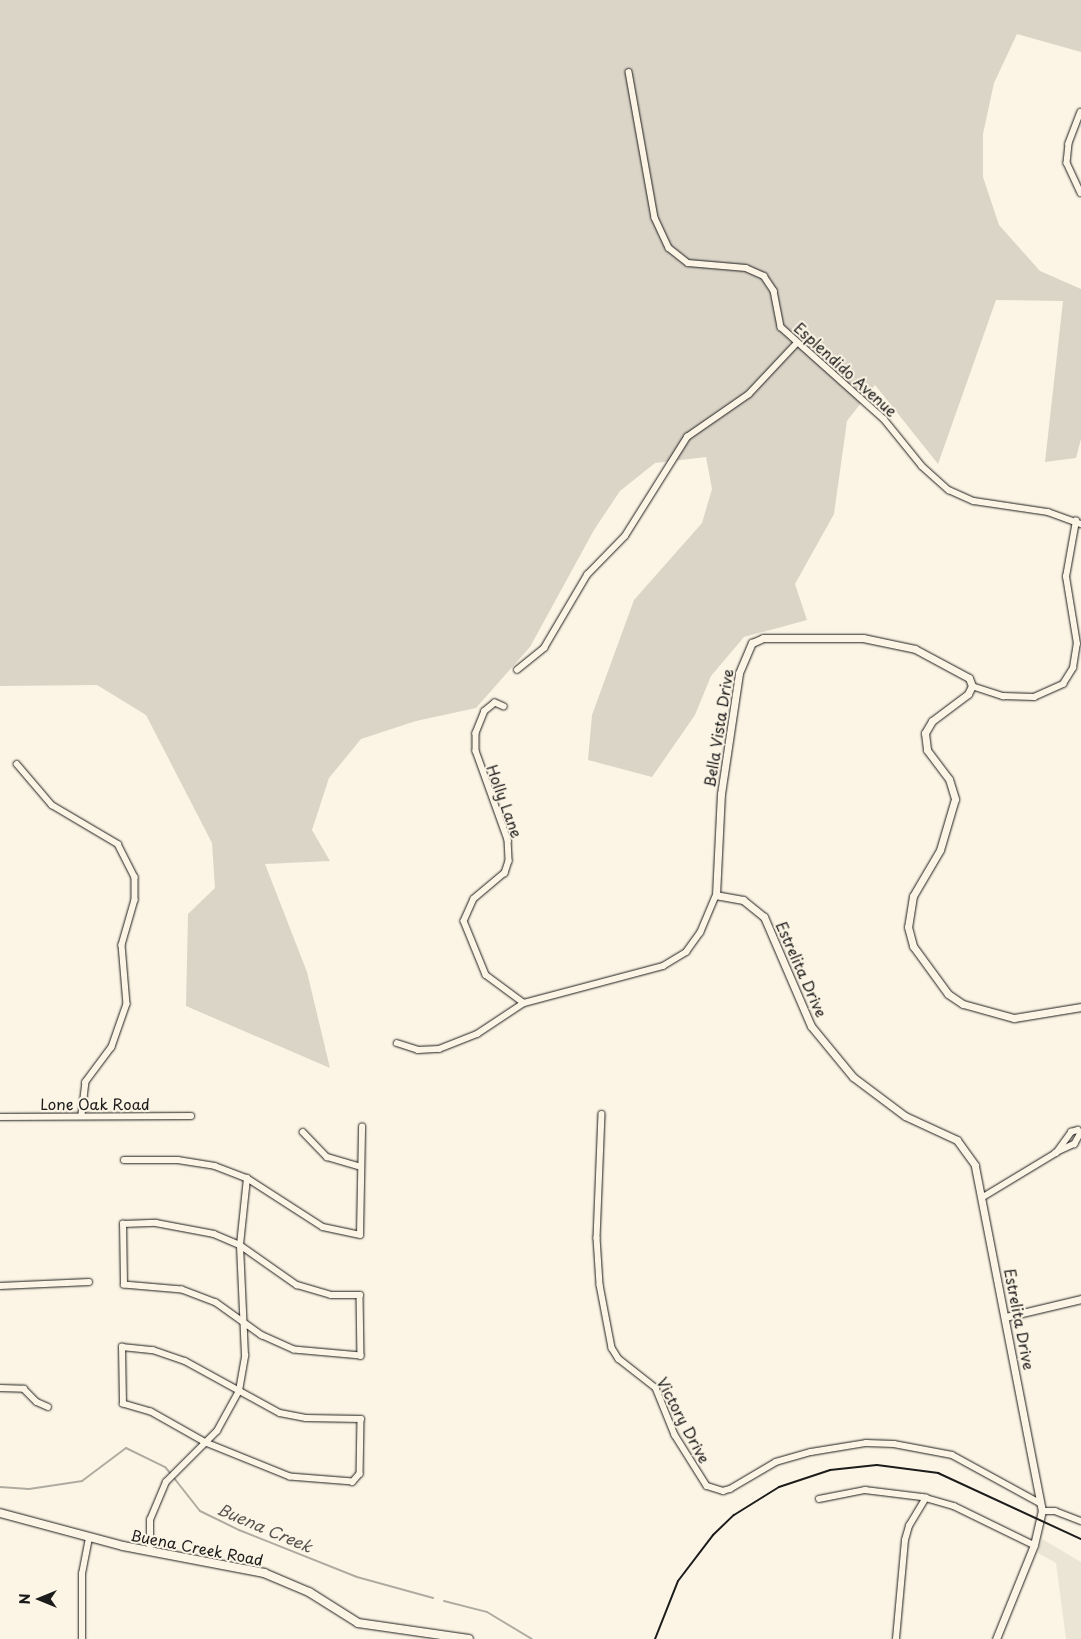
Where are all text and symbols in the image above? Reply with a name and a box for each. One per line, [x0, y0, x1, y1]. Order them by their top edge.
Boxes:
street label: Esplendido Avenue [791, 318, 901, 420]
street label: Bella Vista Drive [700, 667, 736, 789]
street label: Holly Lane [483, 762, 527, 840]
street label: Estrelita Drive [773, 918, 831, 1020]
street label: Lone Oak Road [40, 1095, 150, 1113]
street label: Estrelita Drive [1001, 1267, 1039, 1371]
street label: Victory Drive [654, 1374, 714, 1466]
water label: Buena Creek [215, 1498, 315, 1556]
street label: Buena Creek Road [129, 1525, 265, 1569]
north arrow [15, 1574, 65, 1624]
text: N [14, 1593, 35, 1605]

